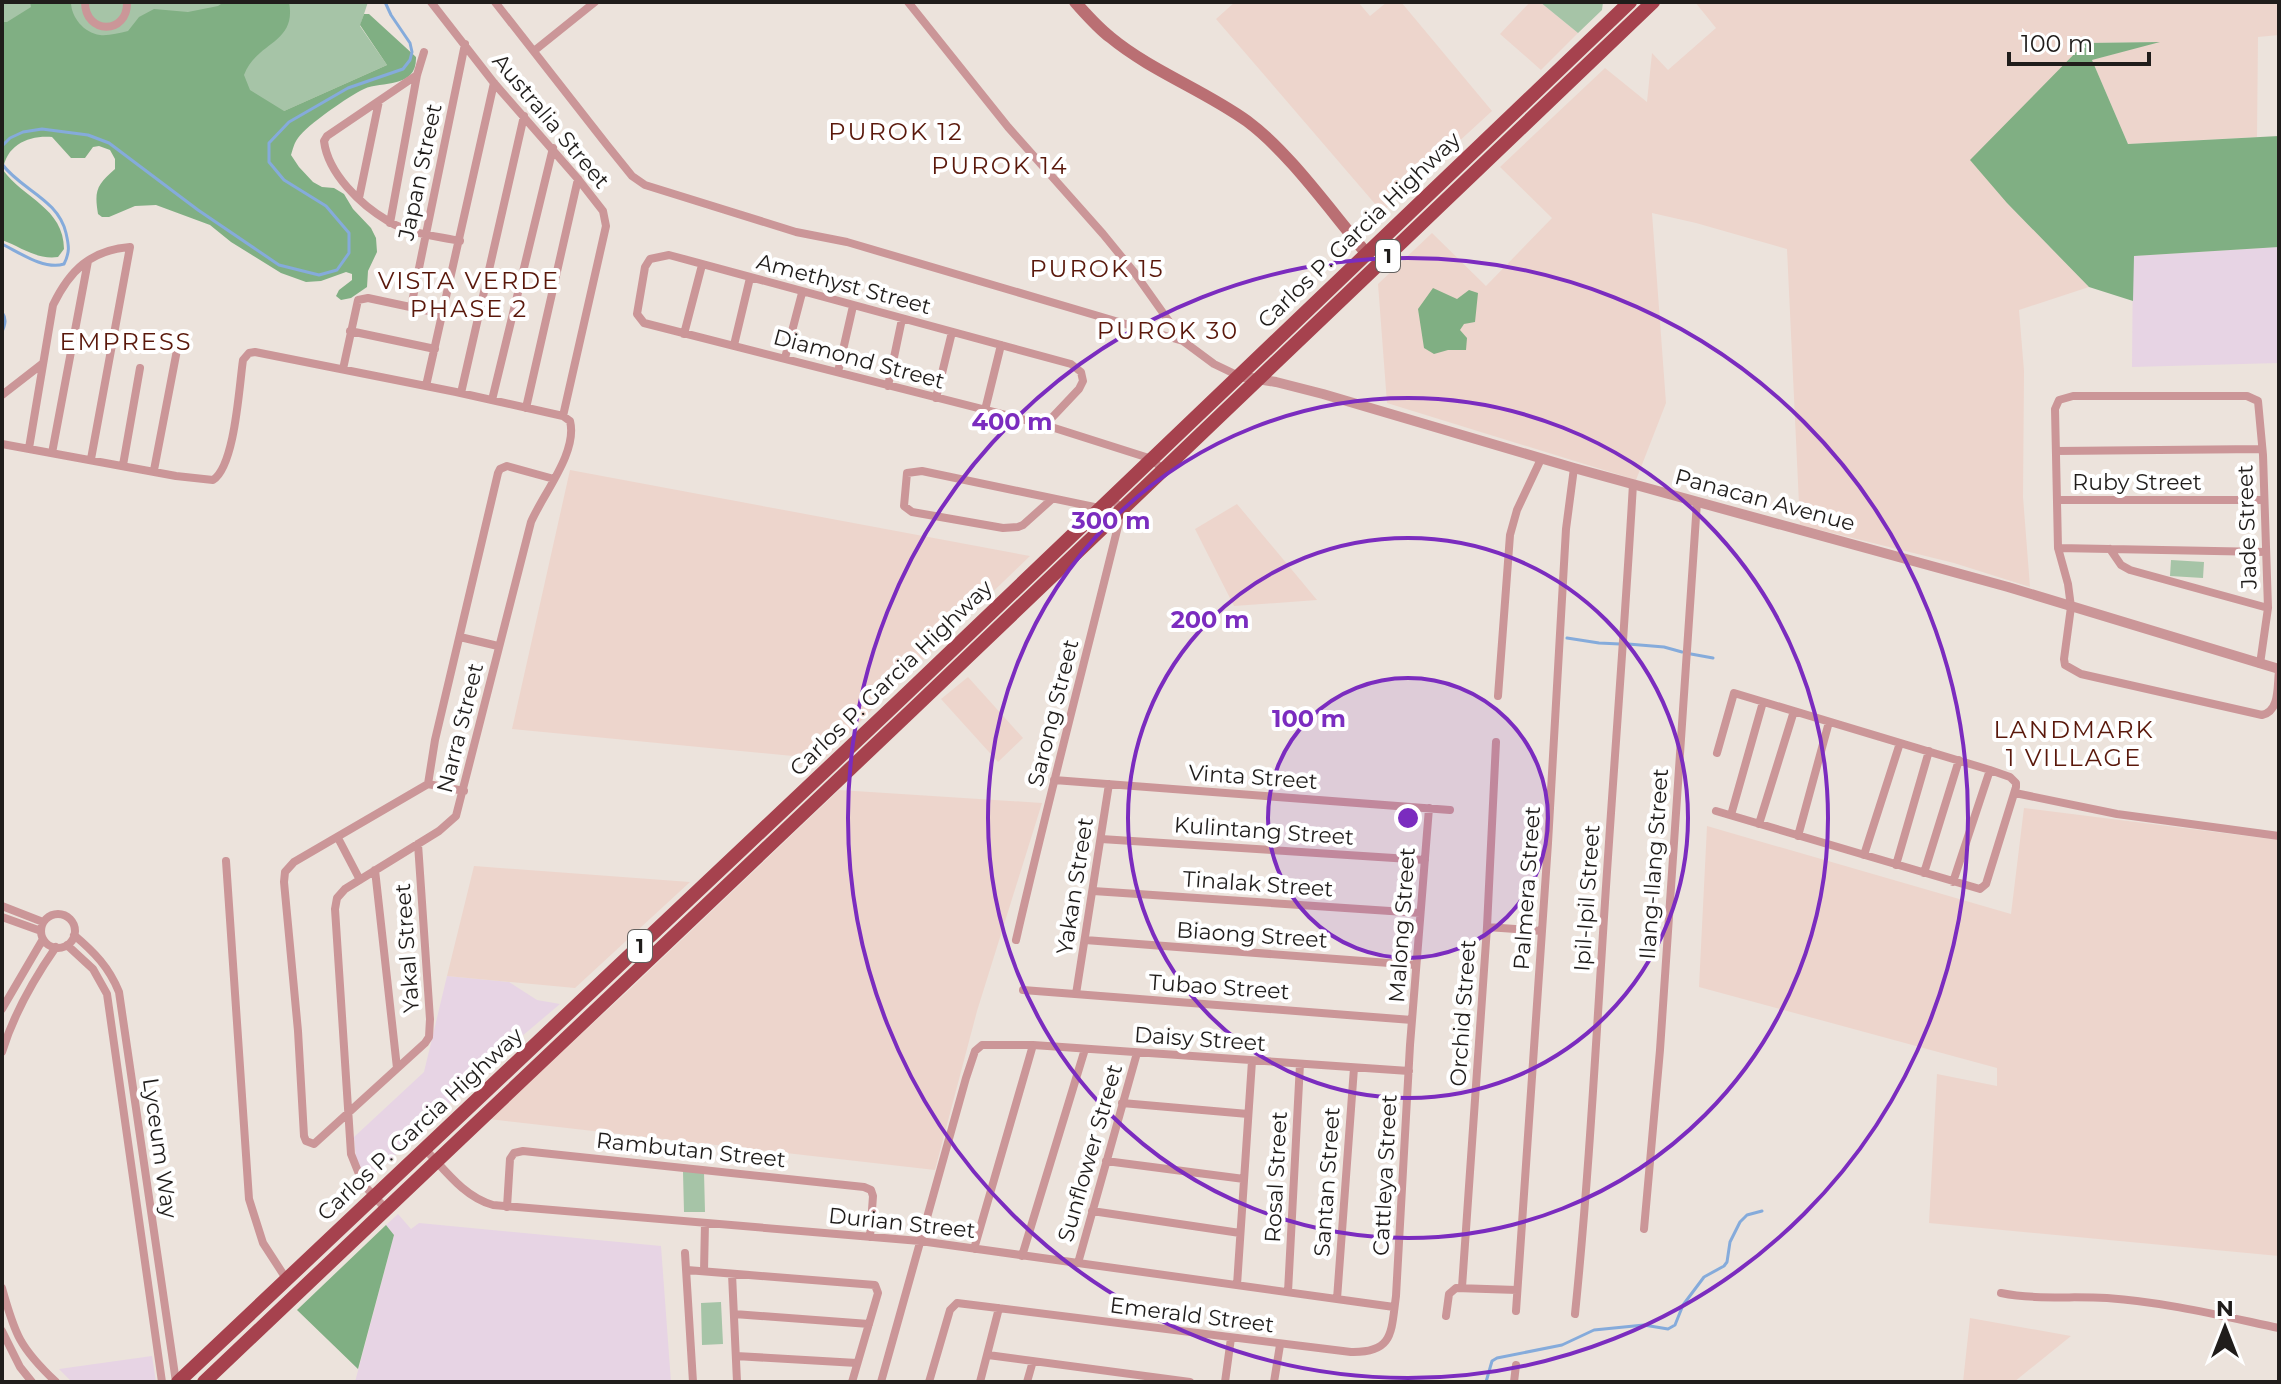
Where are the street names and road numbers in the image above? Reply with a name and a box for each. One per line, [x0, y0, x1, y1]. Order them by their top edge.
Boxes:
street label: Australia Street [487, 48, 615, 194]
street label: Japan Street [392, 101, 448, 244]
street label: Carlos P. Garcia Highway [1252, 126, 1466, 334]
road number: 1 [1376, 240, 1400, 272]
street label: Amethyst Street [754, 248, 934, 320]
street label: Diamond Street [770, 323, 948, 395]
street label: Panacan Avenue [1672, 463, 1858, 537]
street label: Jade Street [2231, 464, 2263, 591]
street label: Ruby Street [2072, 469, 2202, 496]
street label: Carlos P. Garcia Highway [784, 574, 998, 782]
street label: Sarong Street [1022, 636, 1084, 790]
street label: Narra Street [431, 660, 489, 796]
street label: Vinta Street [1187, 759, 1319, 795]
street label: Ilang-Ilang Street [1634, 767, 1674, 961]
street label: Palmera Street [1508, 805, 1546, 971]
street label: Kulintang Street [1173, 811, 1355, 851]
street label: Yakan Street [1051, 815, 1099, 957]
street label: Ipil-Ipil Street [1568, 823, 1606, 973]
street label: Malong Street [1383, 846, 1421, 1004]
street label: Tinalak Street [1182, 865, 1334, 903]
street label: Yakal Street [389, 882, 425, 1014]
street label: Biaong Street [1175, 916, 1329, 954]
road number: 1 [628, 930, 652, 962]
street label: Orchid Street [1444, 939, 1482, 1087]
street label: Tubao Street [1148, 969, 1290, 1005]
street label: Daisy Street [1133, 1021, 1267, 1057]
street label: Carlos P. Garcia Highway [312, 1022, 528, 1226]
street label: Sunflower Street [1052, 1061, 1128, 1245]
street label: Lyceum Way [137, 1076, 183, 1220]
street label: Cattleya Street [1367, 1093, 1403, 1256]
street label: Santan Street [1308, 1106, 1346, 1258]
street label: Rosal Street [1259, 1111, 1293, 1243]
street label: Rambutan Street [595, 1127, 787, 1173]
street label: Durian Street [827, 1202, 977, 1244]
street label: Emerald Street [1108, 1292, 1276, 1338]

